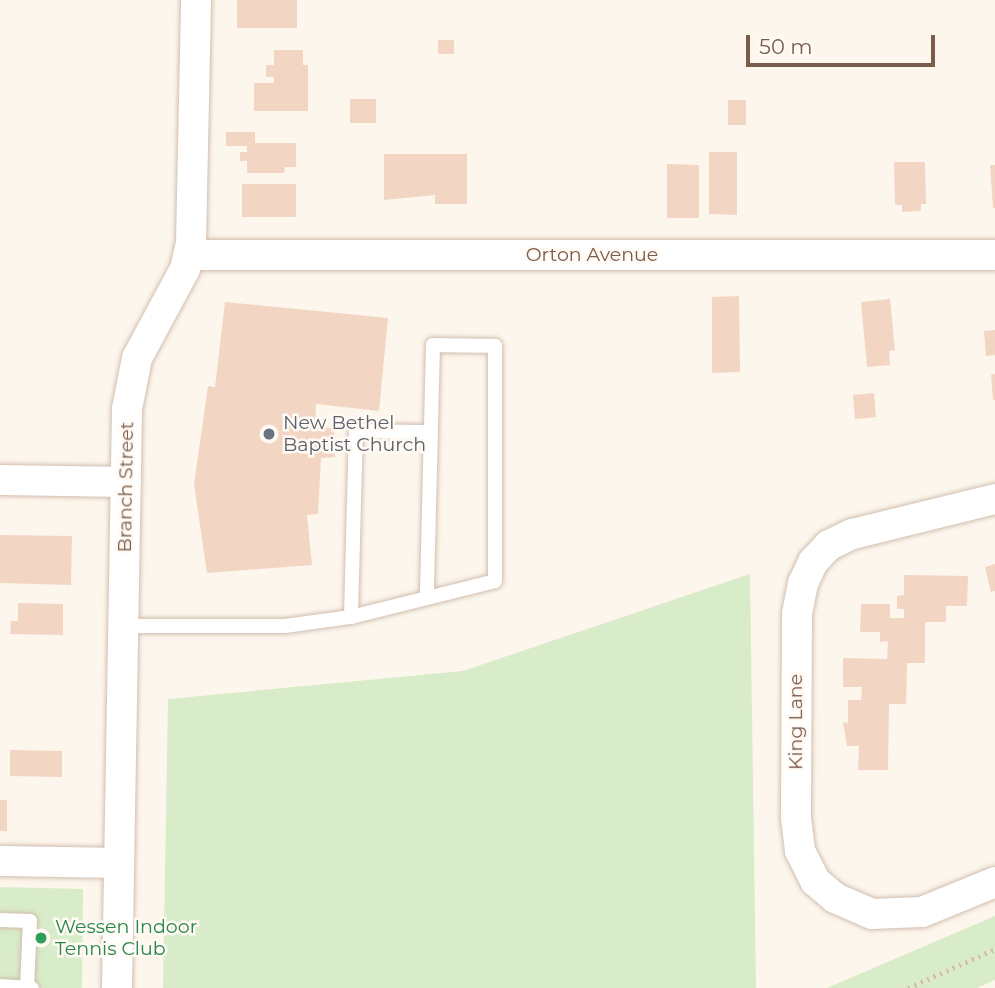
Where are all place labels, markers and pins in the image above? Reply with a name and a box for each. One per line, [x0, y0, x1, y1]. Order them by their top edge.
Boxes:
place label: New Bethel Baptist Church [283, 412, 426, 456]
marker: New Bethel Baptist Church [261, 426, 277, 442]
place label: Wessen Indoor Tennis Club [55, 916, 197, 960]
marker: Wessen Indoor Tennis Club [33, 930, 49, 946]

